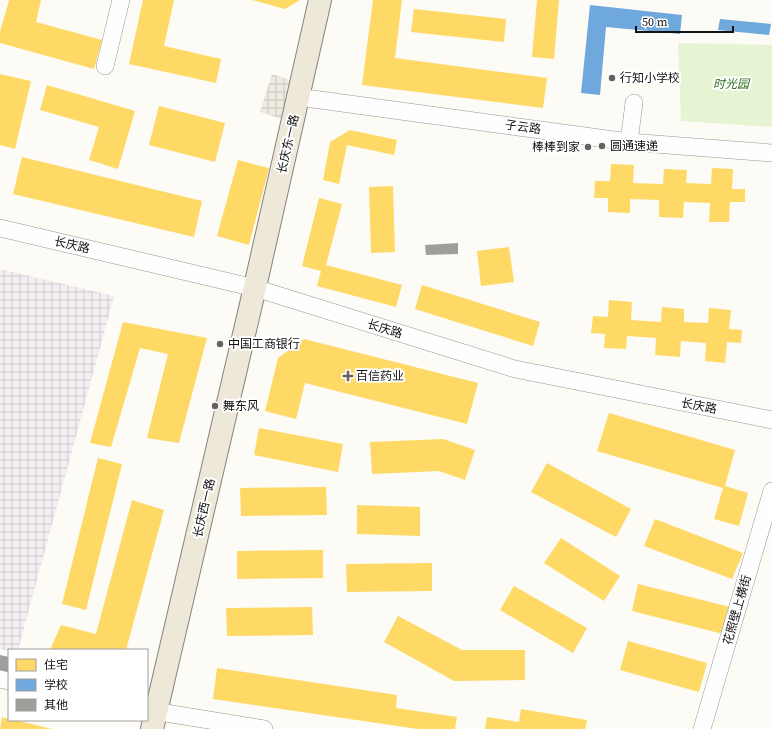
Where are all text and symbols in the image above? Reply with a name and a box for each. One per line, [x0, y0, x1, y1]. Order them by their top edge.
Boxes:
scale bar [636, 8, 733, 34]
text: 50 m [642, 14, 668, 30]
place label: 行知小学校 [620, 70, 680, 86]
marker: 行知小学校 [607, 73, 617, 83]
park label: 时光园 [713, 76, 751, 92]
street label: 长庆东一路 [273, 113, 303, 175]
street label: 子云路 [504, 117, 542, 137]
place label: 圆通速递 [610, 138, 658, 154]
place label: 棒棒到家 [532, 139, 580, 155]
marker: 圆通速递 [597, 141, 607, 151]
marker: 棒棒到家 [583, 142, 593, 152]
street label: 长庆路 [53, 233, 91, 257]
street label: 长庆路 [365, 316, 405, 342]
place label: 中国工商银行 [228, 336, 300, 352]
marker: 中国工商银行 [215, 339, 225, 349]
place label: 百信药业 [356, 368, 404, 384]
marker: 百信药业 [343, 371, 353, 381]
street label: 长庆路 [680, 395, 718, 417]
place label: 舞东风 [223, 398, 259, 414]
marker: 舞东风 [210, 401, 220, 411]
street label: 长庆西一路 [189, 477, 219, 539]
street label: 花照壁上横街 [719, 573, 755, 647]
legend [8, 649, 148, 721]
text: 住宅 [44, 657, 68, 673]
text: 学校 [44, 677, 68, 693]
text: 其他 [44, 697, 68, 713]

